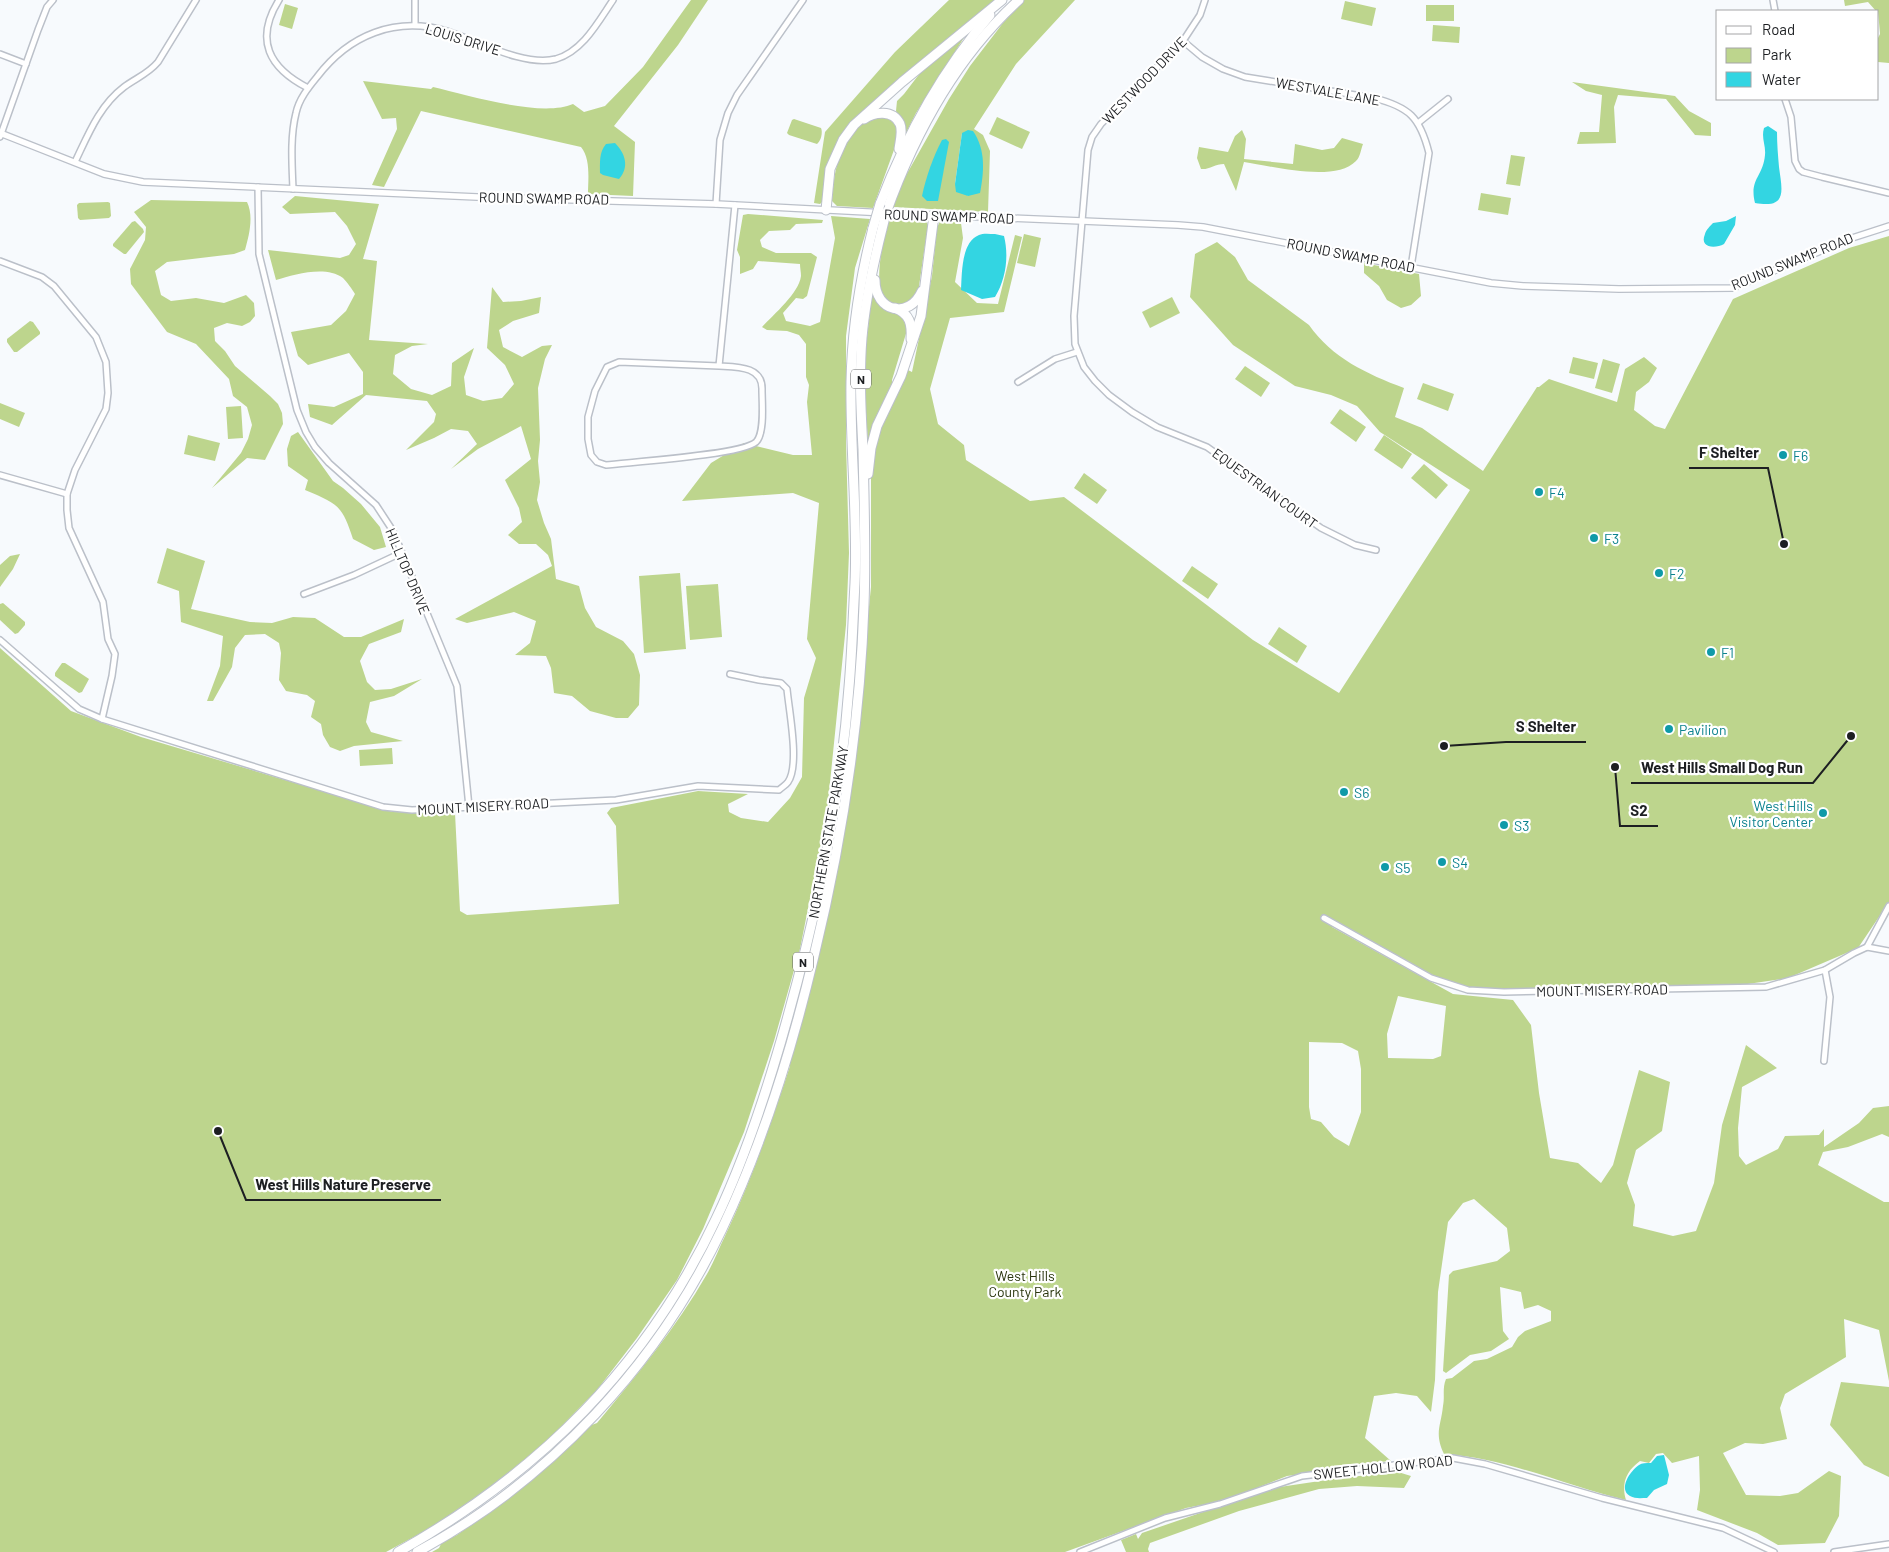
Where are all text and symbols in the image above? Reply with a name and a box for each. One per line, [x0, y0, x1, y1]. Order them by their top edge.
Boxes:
legend [1716, 10, 1879, 100]
street label: LOUIS DRIVE [423, 20, 503, 58]
text: Road [1762, 20, 1795, 38]
street label: WESTWOOD DRIVE [1098, 33, 1190, 127]
text: Park [1762, 45, 1792, 63]
text: Water [1762, 70, 1801, 88]
street label: WESTVALE LANE [1274, 73, 1382, 109]
street label: ROUND SWAMP ROAD [479, 188, 609, 208]
street label: ROUND SWAMP ROAD [884, 205, 1014, 227]
street label: ROUND SWAMP ROAD [1728, 229, 1856, 293]
street label: ROUND SWAMP ROAD [1286, 234, 1416, 276]
road number: N [851, 369, 871, 388]
callout: F Shelter [1689, 438, 1768, 468]
text: F Shelter [1699, 443, 1759, 461]
street label: EQUESTRIAN COURT [1209, 444, 1321, 532]
place label: F6 [1793, 447, 1808, 464]
marker: F6 [1777, 449, 1789, 461]
place label: F4 [1549, 484, 1565, 501]
marker: F4 [1533, 486, 1545, 498]
street label: HILLTOP DRIVE [382, 525, 434, 617]
place label: F3 [1604, 530, 1619, 547]
marker: F3 [1588, 532, 1600, 544]
place label: F2 [1669, 565, 1684, 582]
marker: F2 [1653, 567, 1665, 579]
place label: F1 [1721, 644, 1734, 661]
marker: F1 [1705, 646, 1717, 658]
callout: S Shelter [1506, 712, 1586, 742]
text: S Shelter [1516, 717, 1576, 735]
place label: Pavilion [1679, 721, 1727, 738]
marker: Pavilion [1663, 723, 1675, 735]
street label: NORTHERN STATE PARKWAY [804, 744, 852, 920]
callout: West Hills Small Dog Run [1631, 753, 1813, 783]
text: West Hills Small Dog Run [1641, 758, 1803, 776]
place label: S6 [1354, 784, 1369, 801]
marker: S6 [1338, 786, 1350, 798]
street label: MOUNT MISERY ROAD [417, 794, 549, 818]
callout: S2 [1620, 796, 1658, 826]
place label: West Hills Visitor Center [1730, 797, 1813, 830]
text: S2 [1630, 801, 1648, 819]
marker: West Hills Visitor Center [1817, 807, 1829, 819]
place label: S3 [1514, 817, 1529, 834]
marker: S3 [1498, 819, 1510, 831]
place label: S4 [1452, 854, 1468, 871]
marker: S4 [1436, 856, 1448, 868]
place label: S5 [1395, 859, 1410, 876]
marker: S5 [1379, 861, 1391, 873]
road number: N [793, 952, 813, 972]
street label: MOUNT MISERY ROAD [1536, 980, 1668, 1000]
callout: West Hills Nature Preserve [246, 1170, 441, 1200]
text: West Hills Nature Preserve [255, 1175, 431, 1193]
park label: West Hills County Park [988, 1267, 1062, 1300]
street label: SWEET HOLLOW ROAD [1313, 1451, 1453, 1483]

